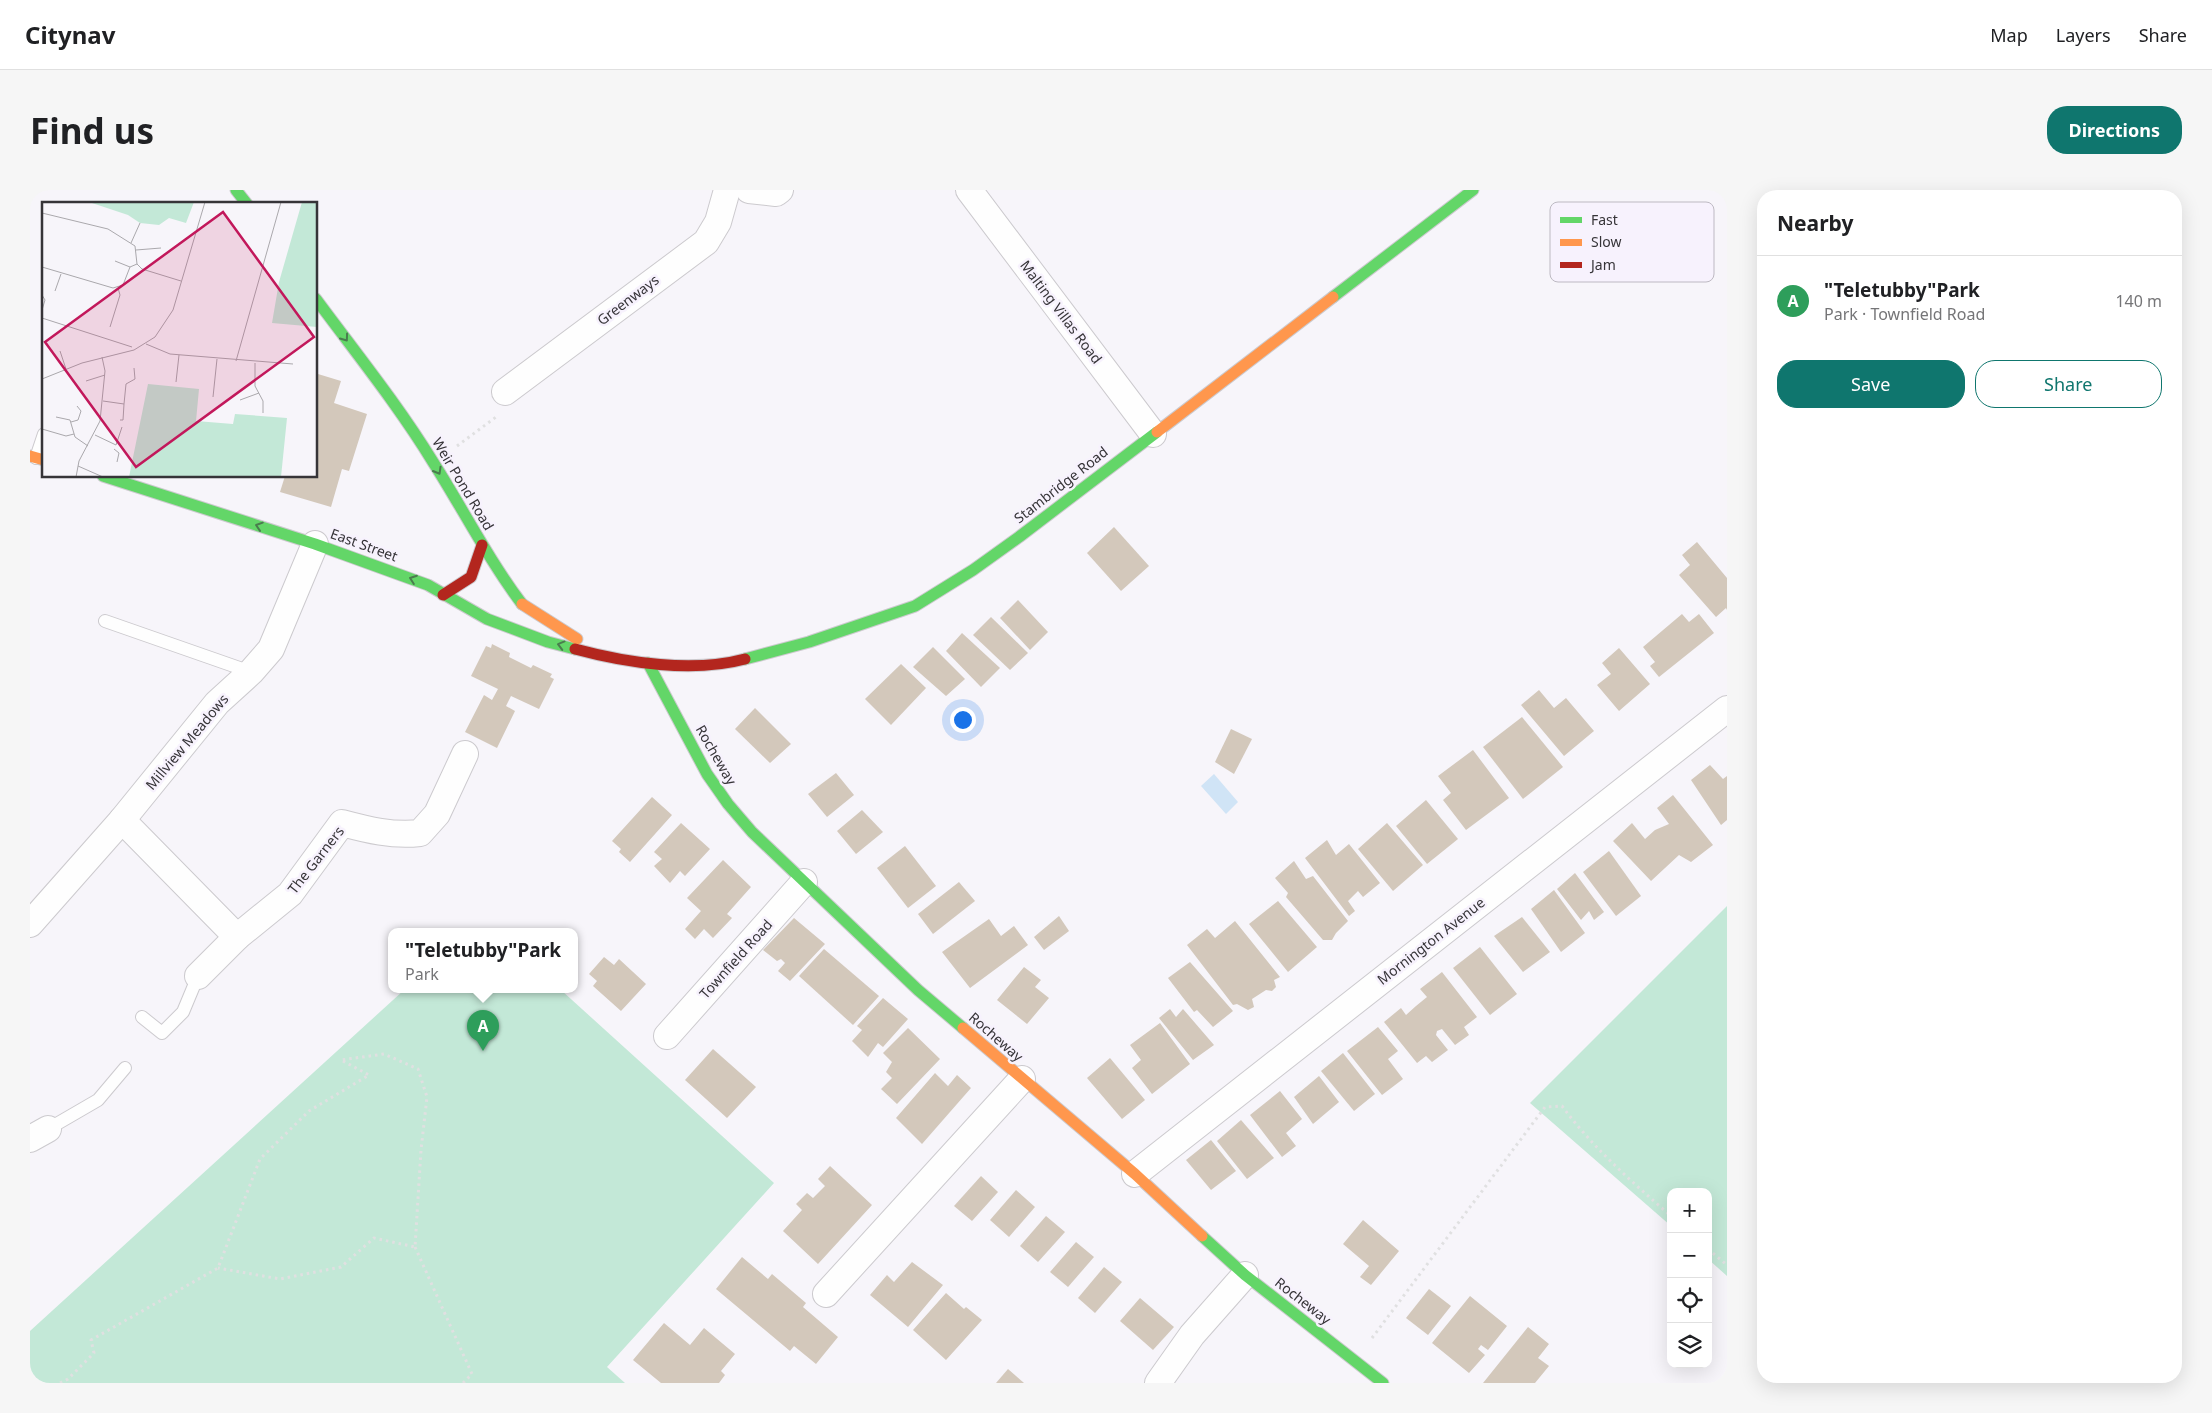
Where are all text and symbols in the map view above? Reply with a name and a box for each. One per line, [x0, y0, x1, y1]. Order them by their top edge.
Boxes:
text: Citynav [25, 18, 115, 51]
text: Map [1990, 23, 2028, 47]
text: Layers [2056, 23, 2111, 47]
text: Share [2139, 23, 2187, 47]
button: Directions [2047, 106, 2182, 154]
text: Find us [30, 107, 154, 154]
inset map [42, 202, 318, 478]
legend [1550, 202, 1714, 282]
text: Nearby [1777, 209, 1853, 237]
text: Fast [1591, 210, 1618, 229]
text: Slow [1591, 232, 1622, 251]
text: Jam [1589, 255, 1616, 274]
street label: Malting Villas Road [1016, 256, 1107, 367]
street label: Greenways [593, 270, 663, 329]
text: "Teletubby"Park [1824, 277, 1980, 303]
text: A [1787, 290, 1799, 312]
text: 140 m [2115, 290, 2162, 312]
text: Park · Townfield Road [1824, 303, 1985, 325]
one-way arrow [339, 332, 348, 342]
button: Save [1777, 360, 1965, 408]
button: Share [1975, 360, 2162, 408]
street label: Weir Pond Road [428, 434, 499, 534]
street label: Stambridge Road [1010, 442, 1111, 527]
one-way arrow [432, 465, 442, 474]
one-way arrow [256, 521, 264, 531]
street label: East Street [328, 524, 400, 565]
one-way arrow [409, 575, 418, 585]
one-way arrow [556, 640, 565, 651]
street label: Millview Meadows [141, 690, 232, 794]
your location [950, 707, 976, 733]
street label: Rocheway [692, 721, 742, 789]
street label: The Garners [283, 822, 348, 897]
street label: Mornington Avenue [1373, 893, 1488, 989]
street label: Townfield Road [695, 915, 776, 1002]
popup [388, 928, 578, 993]
text: "Teletubby"Park [405, 937, 561, 963]
text: Park [405, 963, 439, 985]
street label: Rocheway [965, 1008, 1028, 1066]
pin: A [467, 1010, 499, 1051]
map controls [1667, 1188, 1712, 1368]
button: + [1667, 1188, 1712, 1233]
button: − [1667, 1233, 1712, 1278]
street label: Rocheway [1271, 1273, 1336, 1329]
button: locate [1667, 1278, 1712, 1323]
button: layers [1667, 1323, 1712, 1368]

